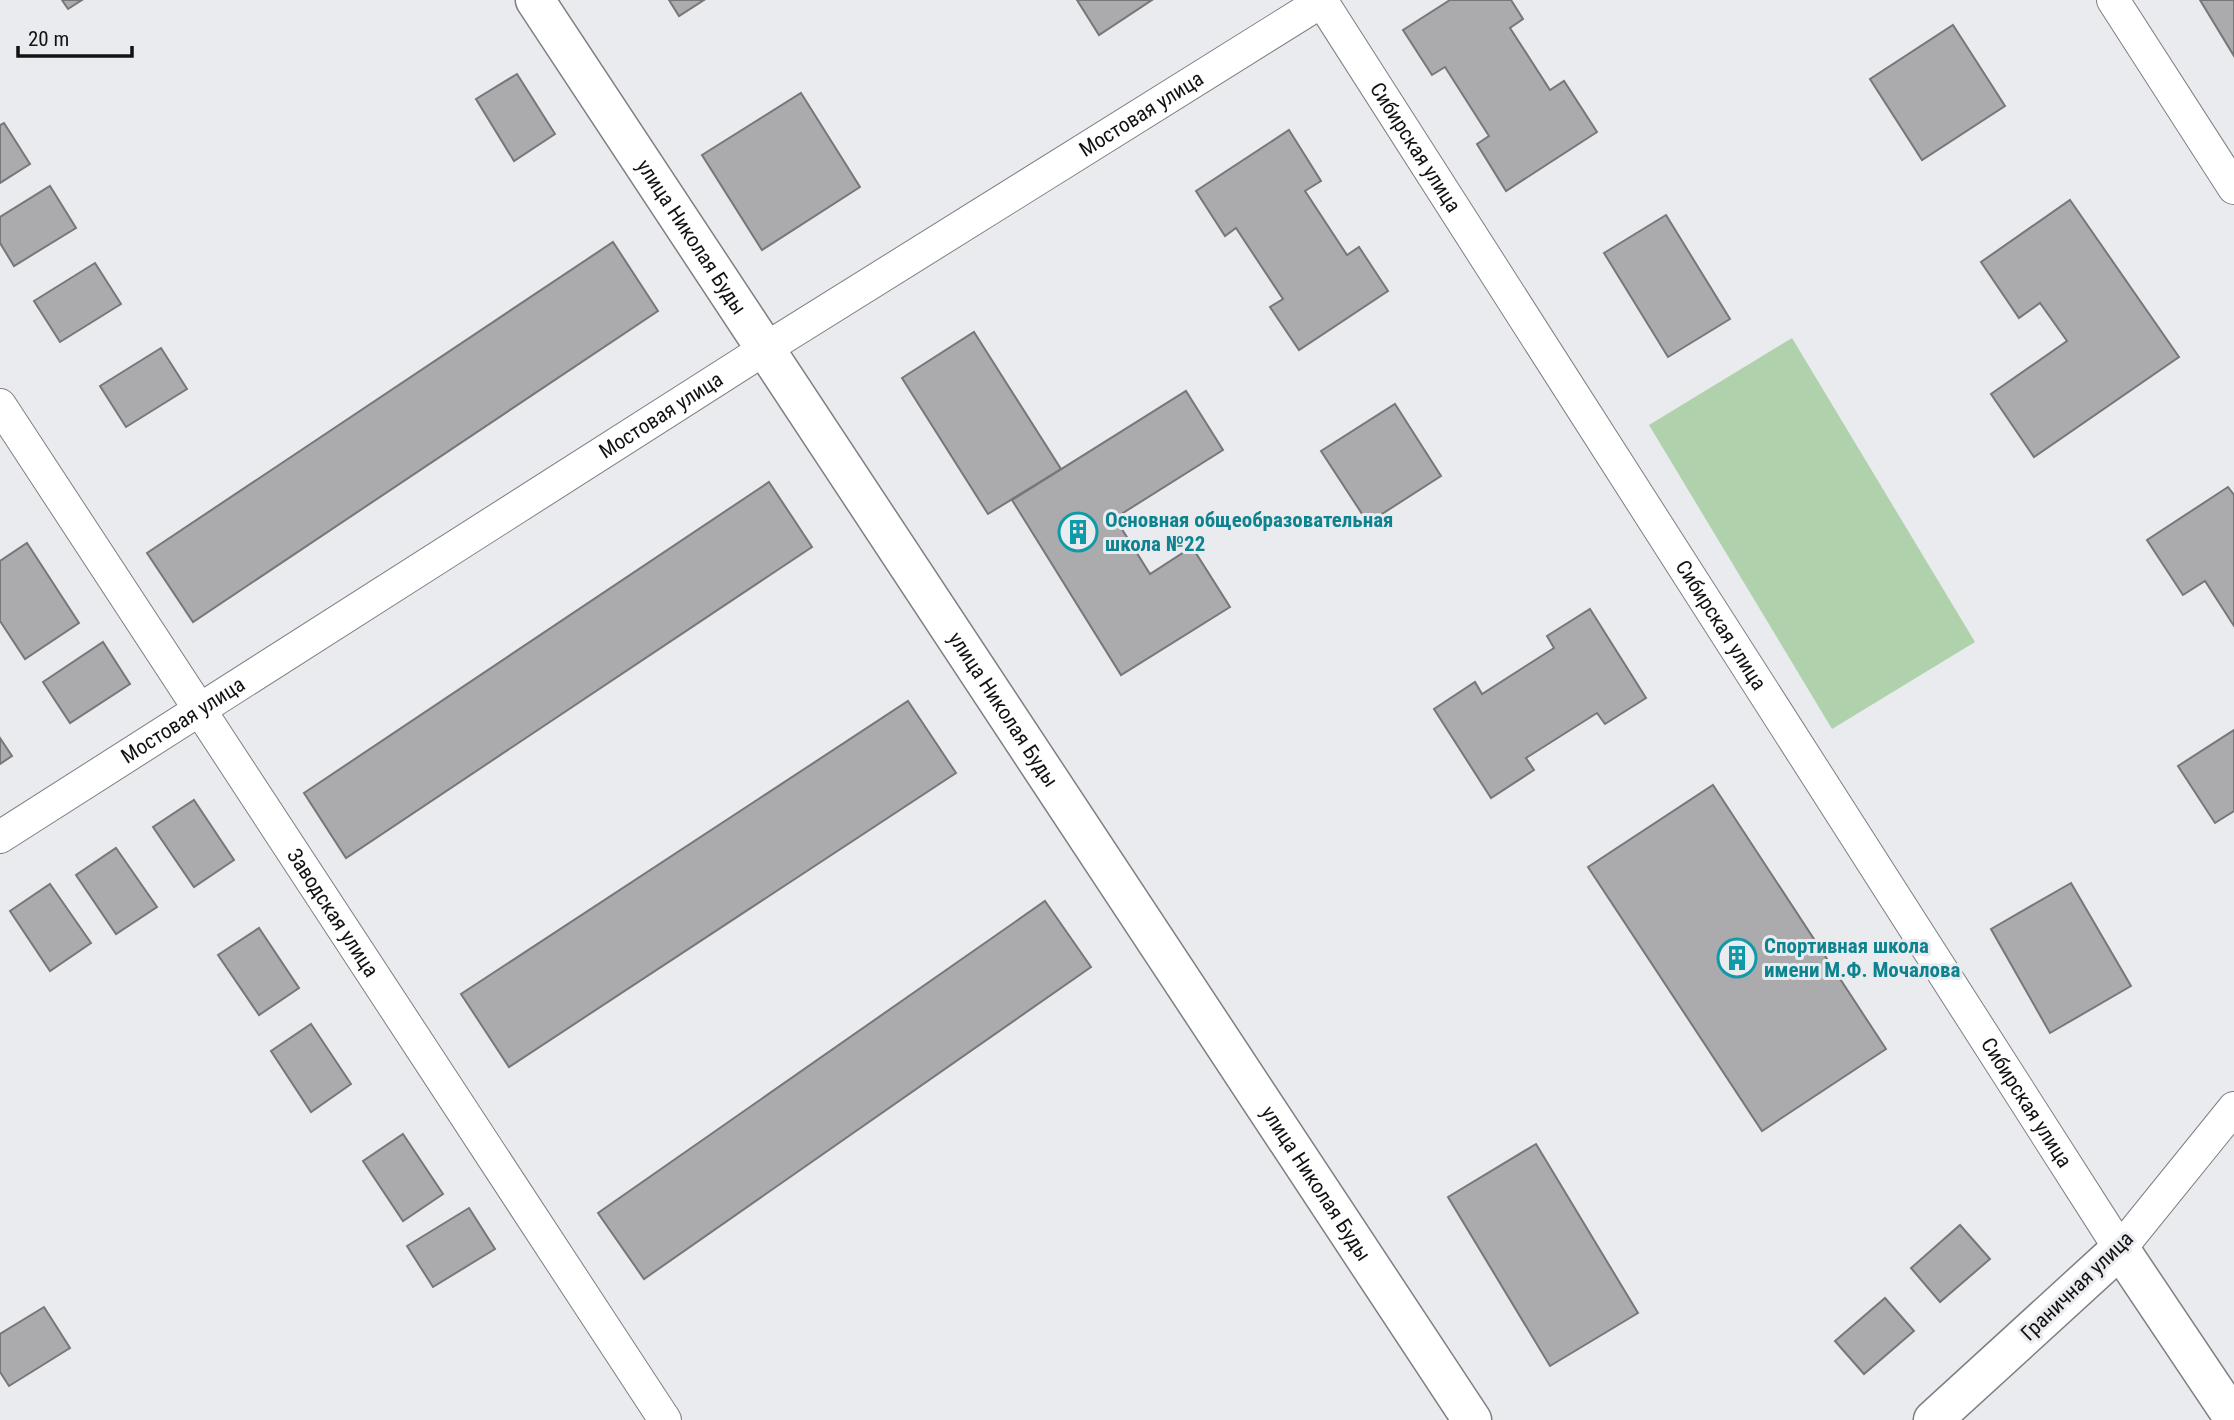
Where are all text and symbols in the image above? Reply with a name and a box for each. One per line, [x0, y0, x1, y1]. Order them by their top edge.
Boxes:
scale bar [18, 14, 131, 58]
text: 20 m [28, 27, 69, 51]
street label: Мостовая улица [1075, 66, 1208, 162]
street label: Сибирская улица [1365, 78, 1466, 217]
street label: улица Николая Буды [632, 155, 751, 319]
street label: Мостовая улица [595, 367, 727, 464]
place label: Основная общеобразовательная школа №22 [1105, 508, 1393, 556]
building icon: Основная общеобразовательная школа №22 [1057, 511, 1099, 553]
street label: Сибирская улица [1671, 556, 1771, 694]
street label: улица Николая Буды [943, 627, 1063, 791]
street label: Мостовая улица [117, 672, 249, 768]
street label: Заводская улица [282, 844, 383, 981]
place label: Спортивная школа имени М.Ф. Мочалова [1764, 934, 1960, 982]
building icon: Спортивная школа имени М.Ф. Мочалова [1716, 937, 1758, 979]
street label: Сибирская улица [1976, 1033, 2077, 1172]
street label: улица Николая Буды [1256, 1102, 1376, 1266]
street label: Граничная улица [2016, 1226, 2138, 1346]

